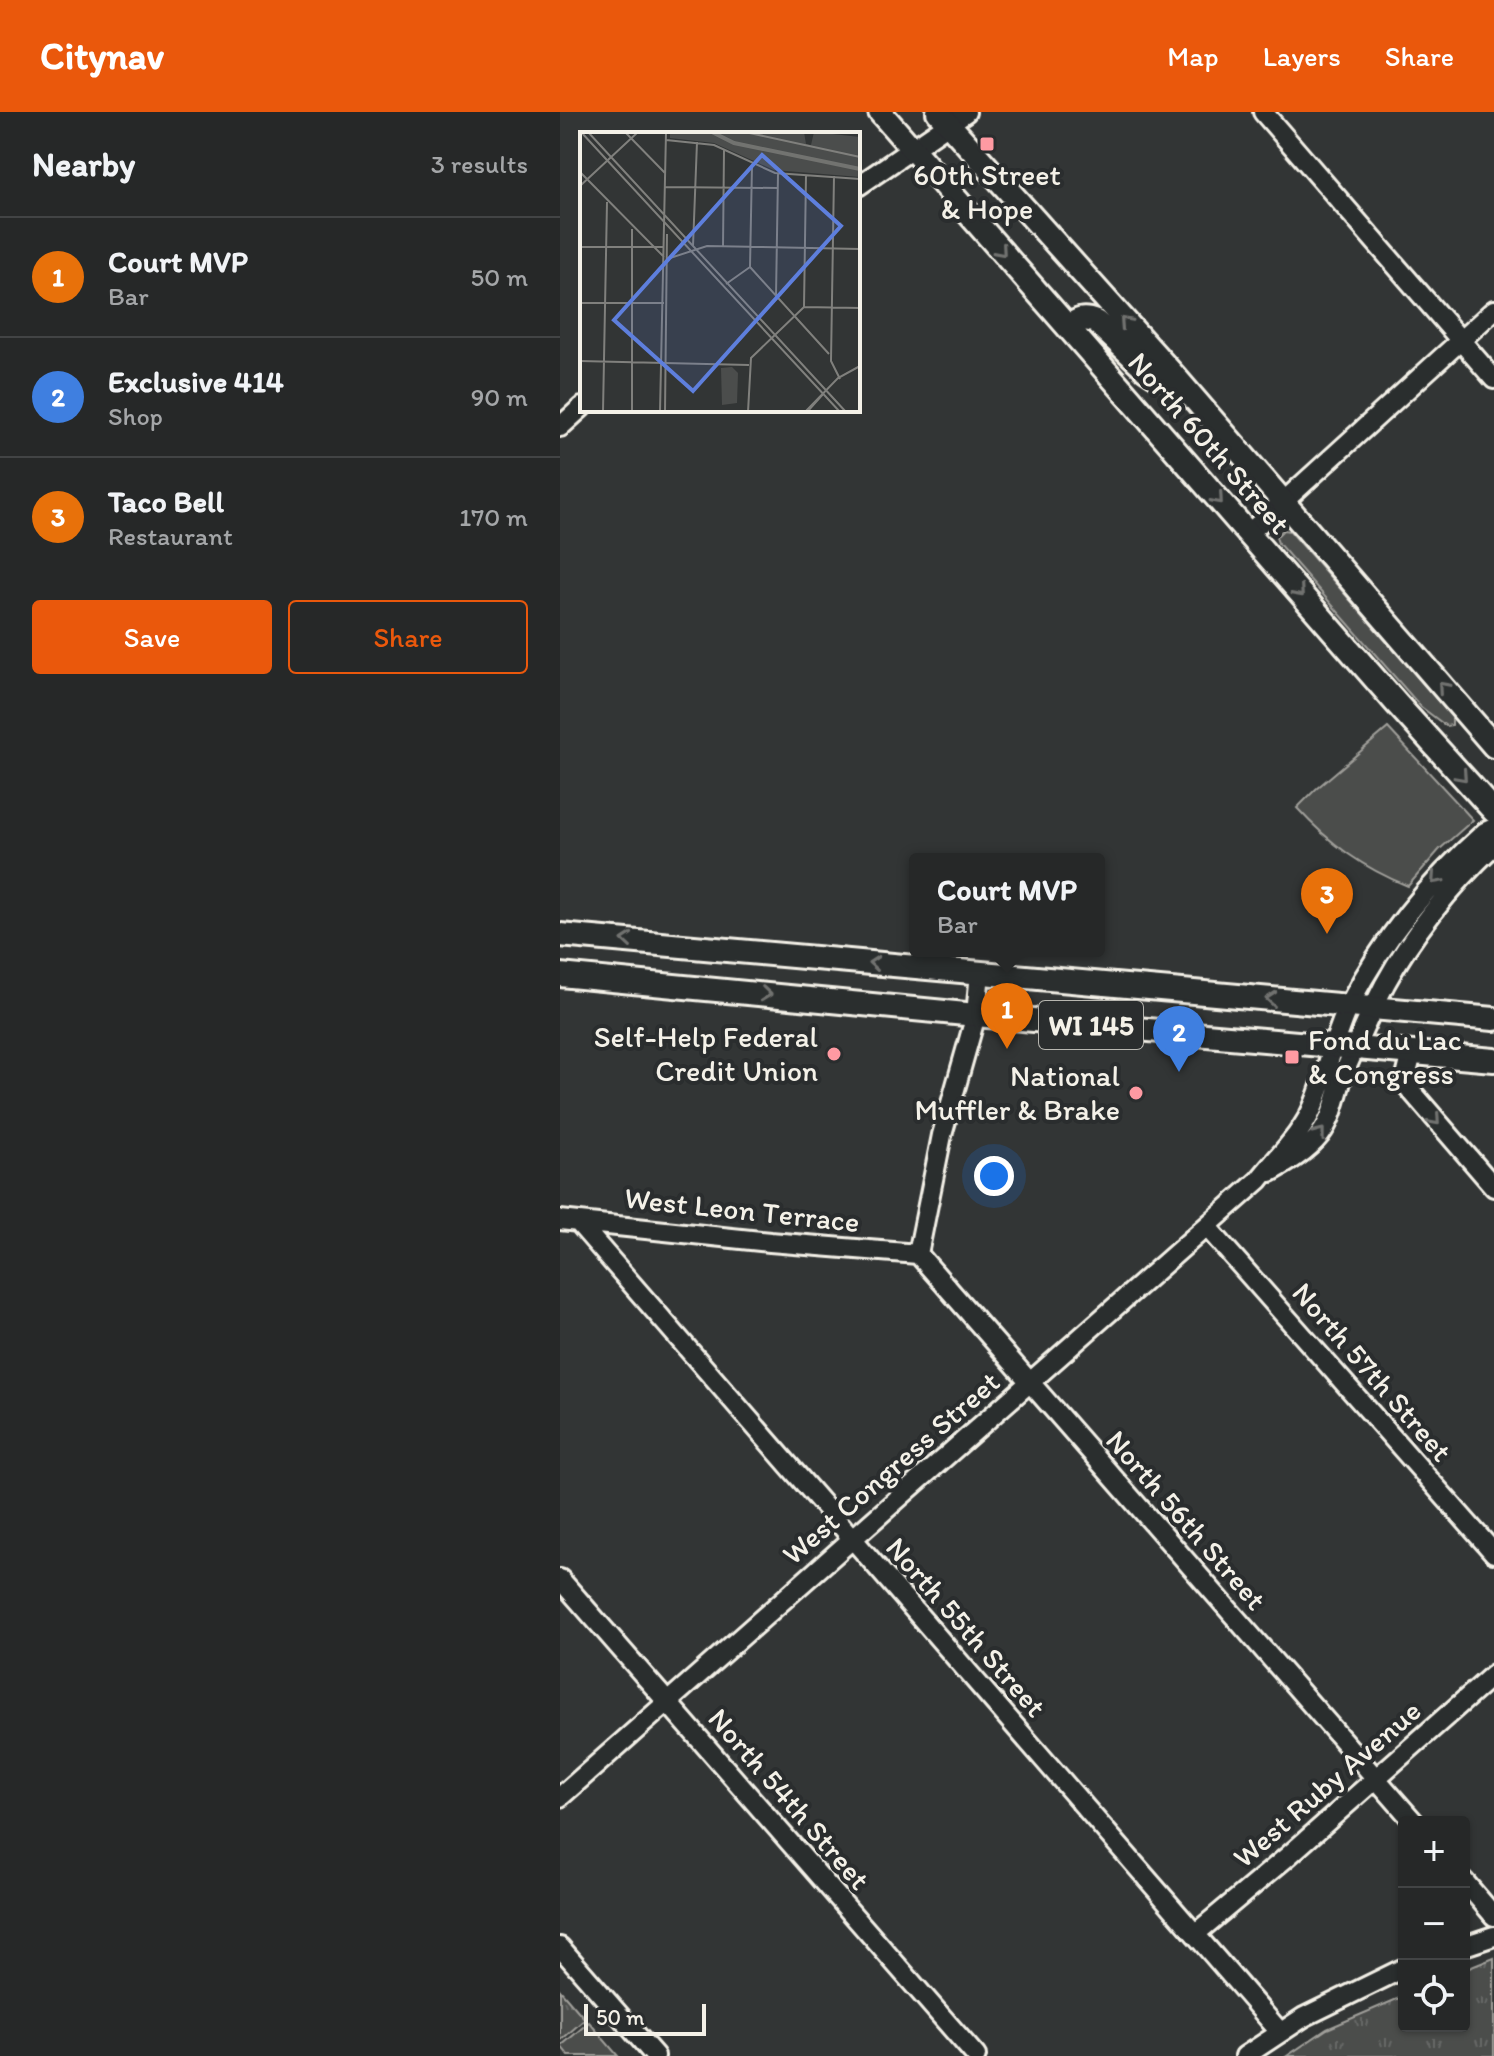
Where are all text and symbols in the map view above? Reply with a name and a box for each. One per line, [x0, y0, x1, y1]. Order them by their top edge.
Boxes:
text: Citynav [40, 33, 164, 79]
text: Map [1167, 39, 1219, 73]
text: Layers [1263, 39, 1341, 73]
text: Share [1385, 39, 1454, 73]
inset map [580, 132, 860, 412]
marker: 60th Street & Hope [978, 135, 996, 153]
text: Nearby [32, 144, 135, 185]
text: 3 results [431, 148, 528, 180]
place label: 60th Street & Hope [913, 156, 1061, 227]
one-way arrow [992, 242, 1006, 257]
text: Court MVP [108, 243, 248, 280]
text: 1 [52, 261, 64, 293]
text: 50 m [471, 261, 528, 293]
text: Bar [108, 280, 149, 312]
one-way arrow [1120, 316, 1135, 331]
street label: North 60th Street [1120, 344, 1298, 541]
text: Exclusive 414 [108, 363, 284, 400]
text: 2 [51, 381, 65, 413]
text: 90 m [471, 381, 528, 413]
text: Shop [108, 400, 163, 432]
text: Taco Bell [108, 483, 224, 520]
one-way arrow [1209, 490, 1223, 505]
text: 3 [51, 501, 65, 533]
text: 170 m [459, 501, 528, 533]
text: Restaurant [108, 520, 233, 552]
one-way arrow [1290, 583, 1304, 598]
button: Save [32, 600, 272, 674]
button: Share [288, 600, 528, 674]
one-way arrow [1438, 681, 1453, 696]
one-way arrow [1452, 767, 1467, 782]
popup [909, 853, 1105, 957]
pin: 3 [1301, 868, 1353, 934]
one-way arrow [1430, 870, 1445, 884]
text: Court MVP [937, 871, 1077, 908]
text: Bar [937, 908, 978, 940]
one-way arrow [620, 932, 633, 949]
one-way arrow [867, 954, 880, 971]
pin: 1 [981, 983, 1033, 1049]
one-way arrow [760, 985, 773, 1002]
one-way arrow [1264, 991, 1277, 1008]
road number: WI 145 [1039, 1001, 1143, 1049]
pin: 2 [1153, 1006, 1205, 1072]
place label: Self-Help Federal Credit Union [594, 1018, 819, 1089]
place label: Fond du Lac & Congress [1308, 1021, 1462, 1092]
marker: Self-Help Federal Credit Union [825, 1045, 843, 1063]
marker: Fond du Lac & Congress [1283, 1048, 1301, 1066]
place label: National Muffler & Brake [914, 1057, 1121, 1128]
marker: National Muffler & Brake [1127, 1084, 1145, 1102]
one-way arrow [1425, 1110, 1440, 1125]
one-way arrow [1310, 1127, 1324, 1142]
your location [974, 1156, 1014, 1196]
street label: West Leon Terrace [623, 1179, 861, 1240]
street label: North 57th Street [1285, 1275, 1460, 1469]
street label: West Congress Street [774, 1363, 1007, 1572]
street label: North 56th Street [1098, 1422, 1275, 1617]
street label: North 55th Street [878, 1529, 1055, 1724]
street label: West Ruby Avenue [1225, 1692, 1428, 1875]
street label: North 54th Street [700, 1700, 878, 1897]
map controls [1398, 1816, 1470, 2032]
button: + [1398, 1816, 1470, 1888]
button: − [1398, 1888, 1470, 1960]
button: locate [1398, 1960, 1470, 2032]
scale bar [584, 2000, 706, 2036]
text: 50 m [596, 2004, 645, 2031]

